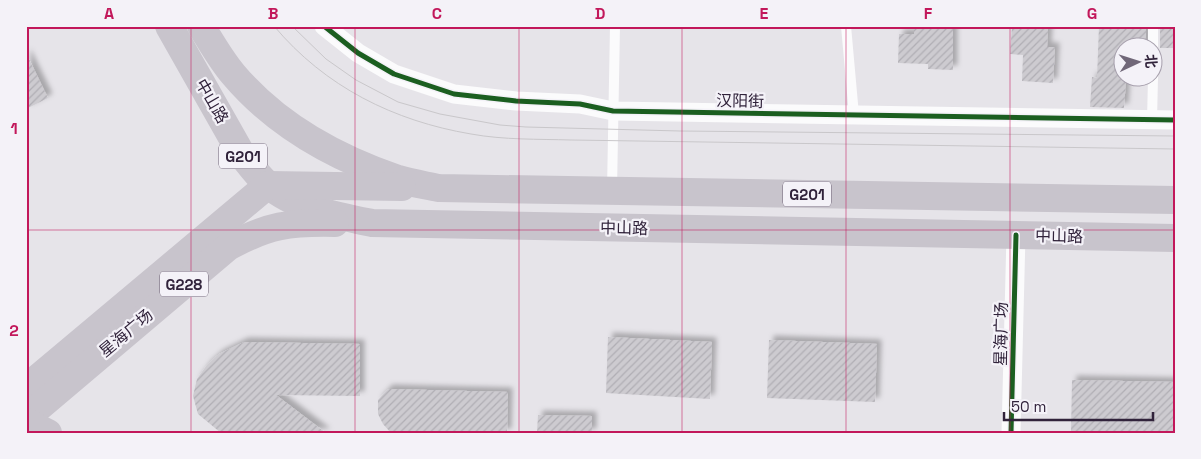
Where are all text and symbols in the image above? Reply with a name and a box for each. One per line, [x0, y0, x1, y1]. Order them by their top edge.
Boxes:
text: A [104, 3, 114, 24]
text: B [268, 3, 278, 24]
text: C [432, 3, 442, 24]
text: D [595, 3, 605, 24]
text: E [760, 3, 769, 24]
text: F [924, 3, 933, 24]
text: G [1087, 3, 1097, 24]
north arrow [1114, 38, 1164, 88]
text: 北 [1142, 53, 1160, 69]
street label: 中山路 [191, 75, 233, 127]
street label: 汉阳街 [716, 90, 764, 112]
text: 1 [10, 118, 18, 139]
road number: G201 [219, 144, 267, 168]
road number: G201 [783, 182, 831, 206]
street label: 中山路 [600, 217, 648, 239]
street label: 中山路 [1035, 225, 1083, 247]
road number: G228 [160, 272, 208, 296]
street label: 星海广场 [990, 302, 1012, 366]
street label: 星海广场 [95, 304, 157, 362]
text: 2 [9, 320, 19, 341]
scale bar [1004, 389, 1152, 421]
text: 50 m [1011, 397, 1046, 416]

